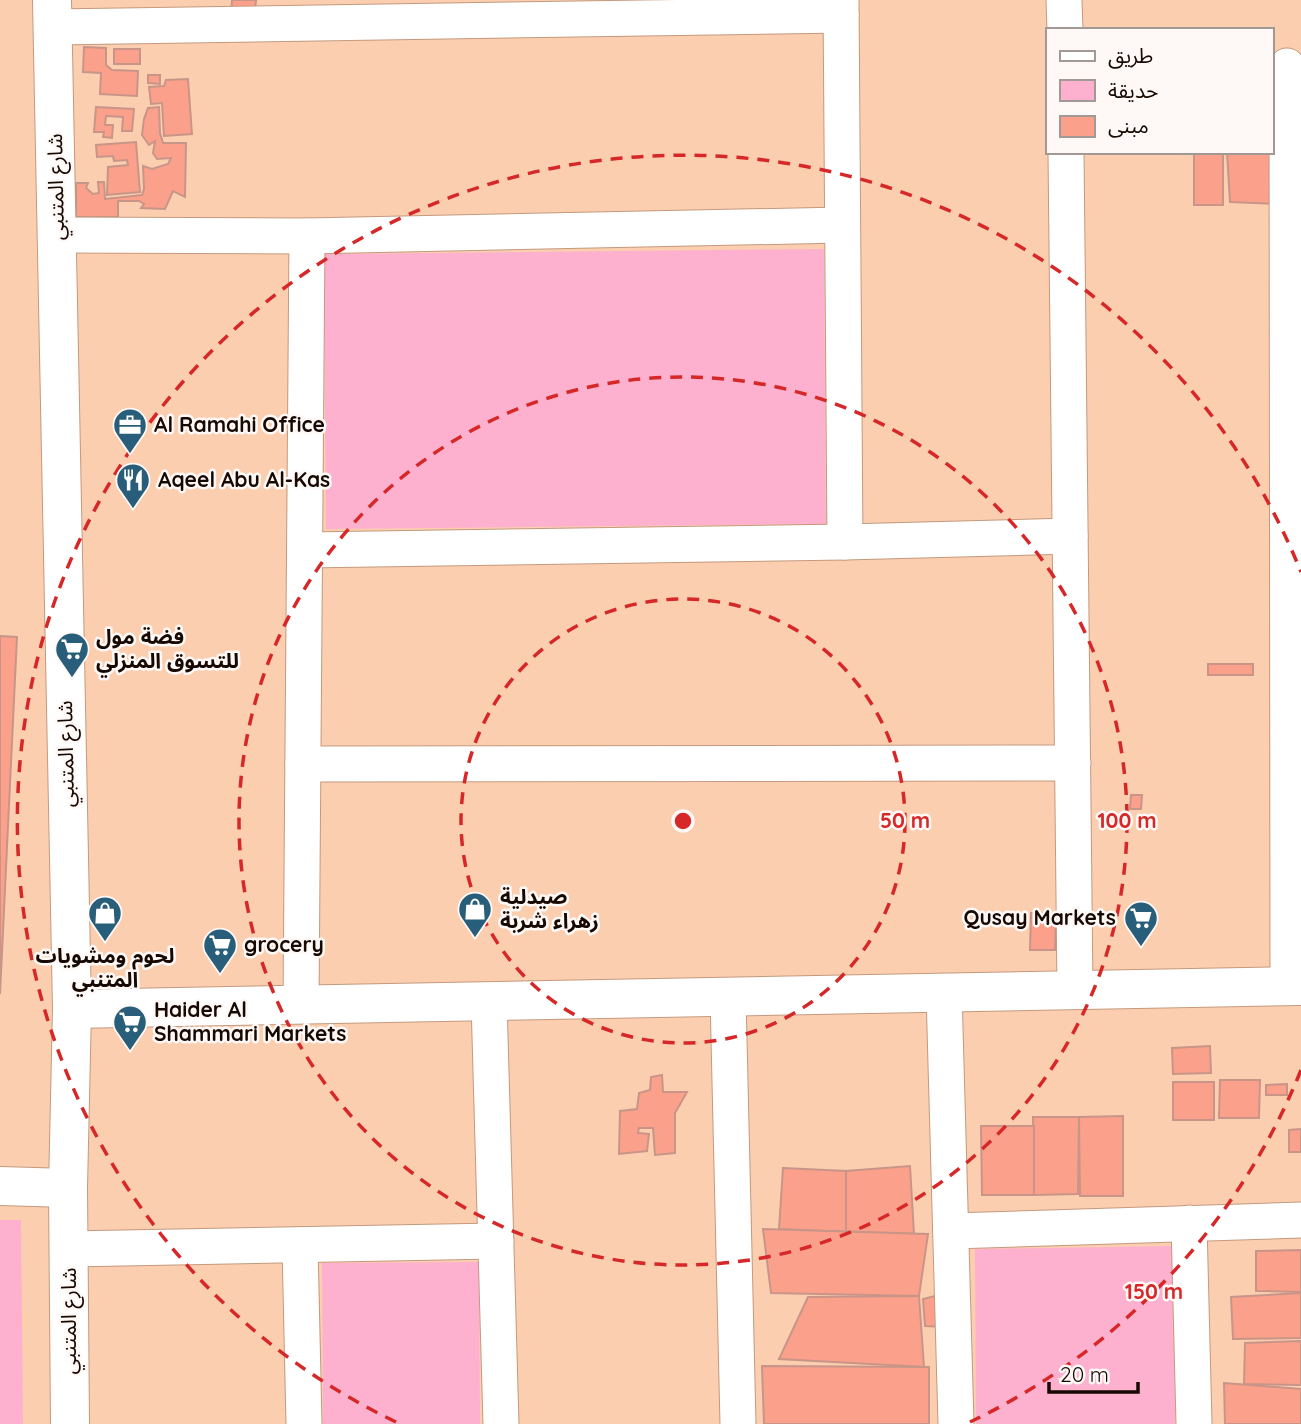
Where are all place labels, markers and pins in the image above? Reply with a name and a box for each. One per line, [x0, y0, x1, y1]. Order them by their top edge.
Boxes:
office icon: Al Ramahi Office [111, 406, 149, 455]
place label: Al Ramahi Office [154, 411, 325, 437]
restaurant icon: Aqeel Abu Al-Kas [114, 461, 152, 510]
place label: Aqeel Abu Al-Kas [158, 466, 330, 492]
place label: فضة مول للتسوق المنزلي [96, 623, 239, 678]
supermarket icon: فضة مول للتسوق المنزلي [53, 630, 91, 679]
centre of rings [671, 809, 695, 833]
place label: صيدلية زهراء شربة [500, 883, 599, 933]
shop icon: صيدلية زهراء شربة [456, 890, 494, 939]
shop icon: لحوم ومشويات المتنبي [86, 894, 124, 943]
supermarket icon: Qusay Markets [1122, 899, 1160, 948]
place label: Qusay Markets [964, 904, 1116, 930]
supermarket icon: grocery [201, 926, 239, 975]
place label: grocery [244, 931, 324, 957]
place label: لحوم ومشويات المتنبي [35, 942, 175, 997]
place label: Haider Al Shammari Markets [154, 996, 346, 1046]
supermarket icon: Haider Al Shammari Markets [111, 1003, 149, 1052]

